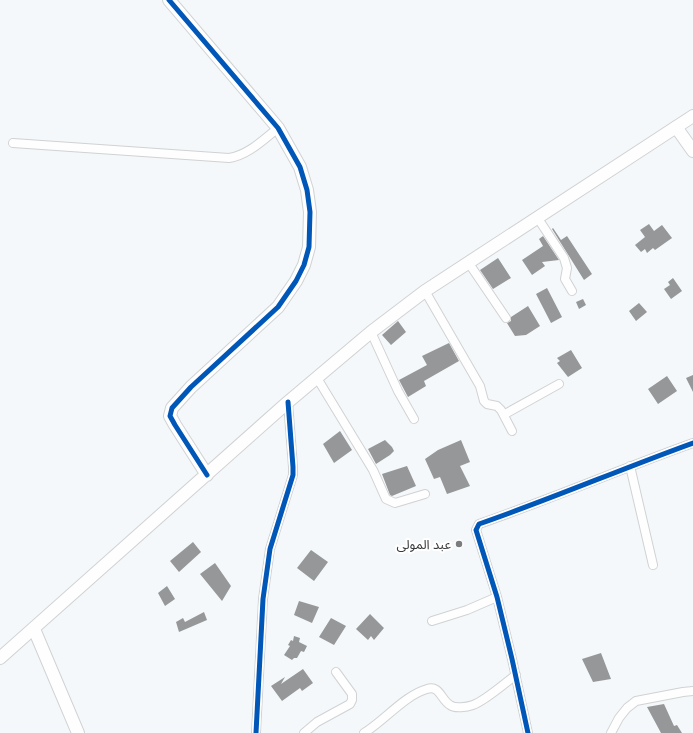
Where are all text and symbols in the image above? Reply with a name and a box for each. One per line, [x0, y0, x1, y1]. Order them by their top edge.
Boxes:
place label: عبد المولى [397, 537, 451, 553]
marker: عبد المولى [454, 539, 464, 549]

